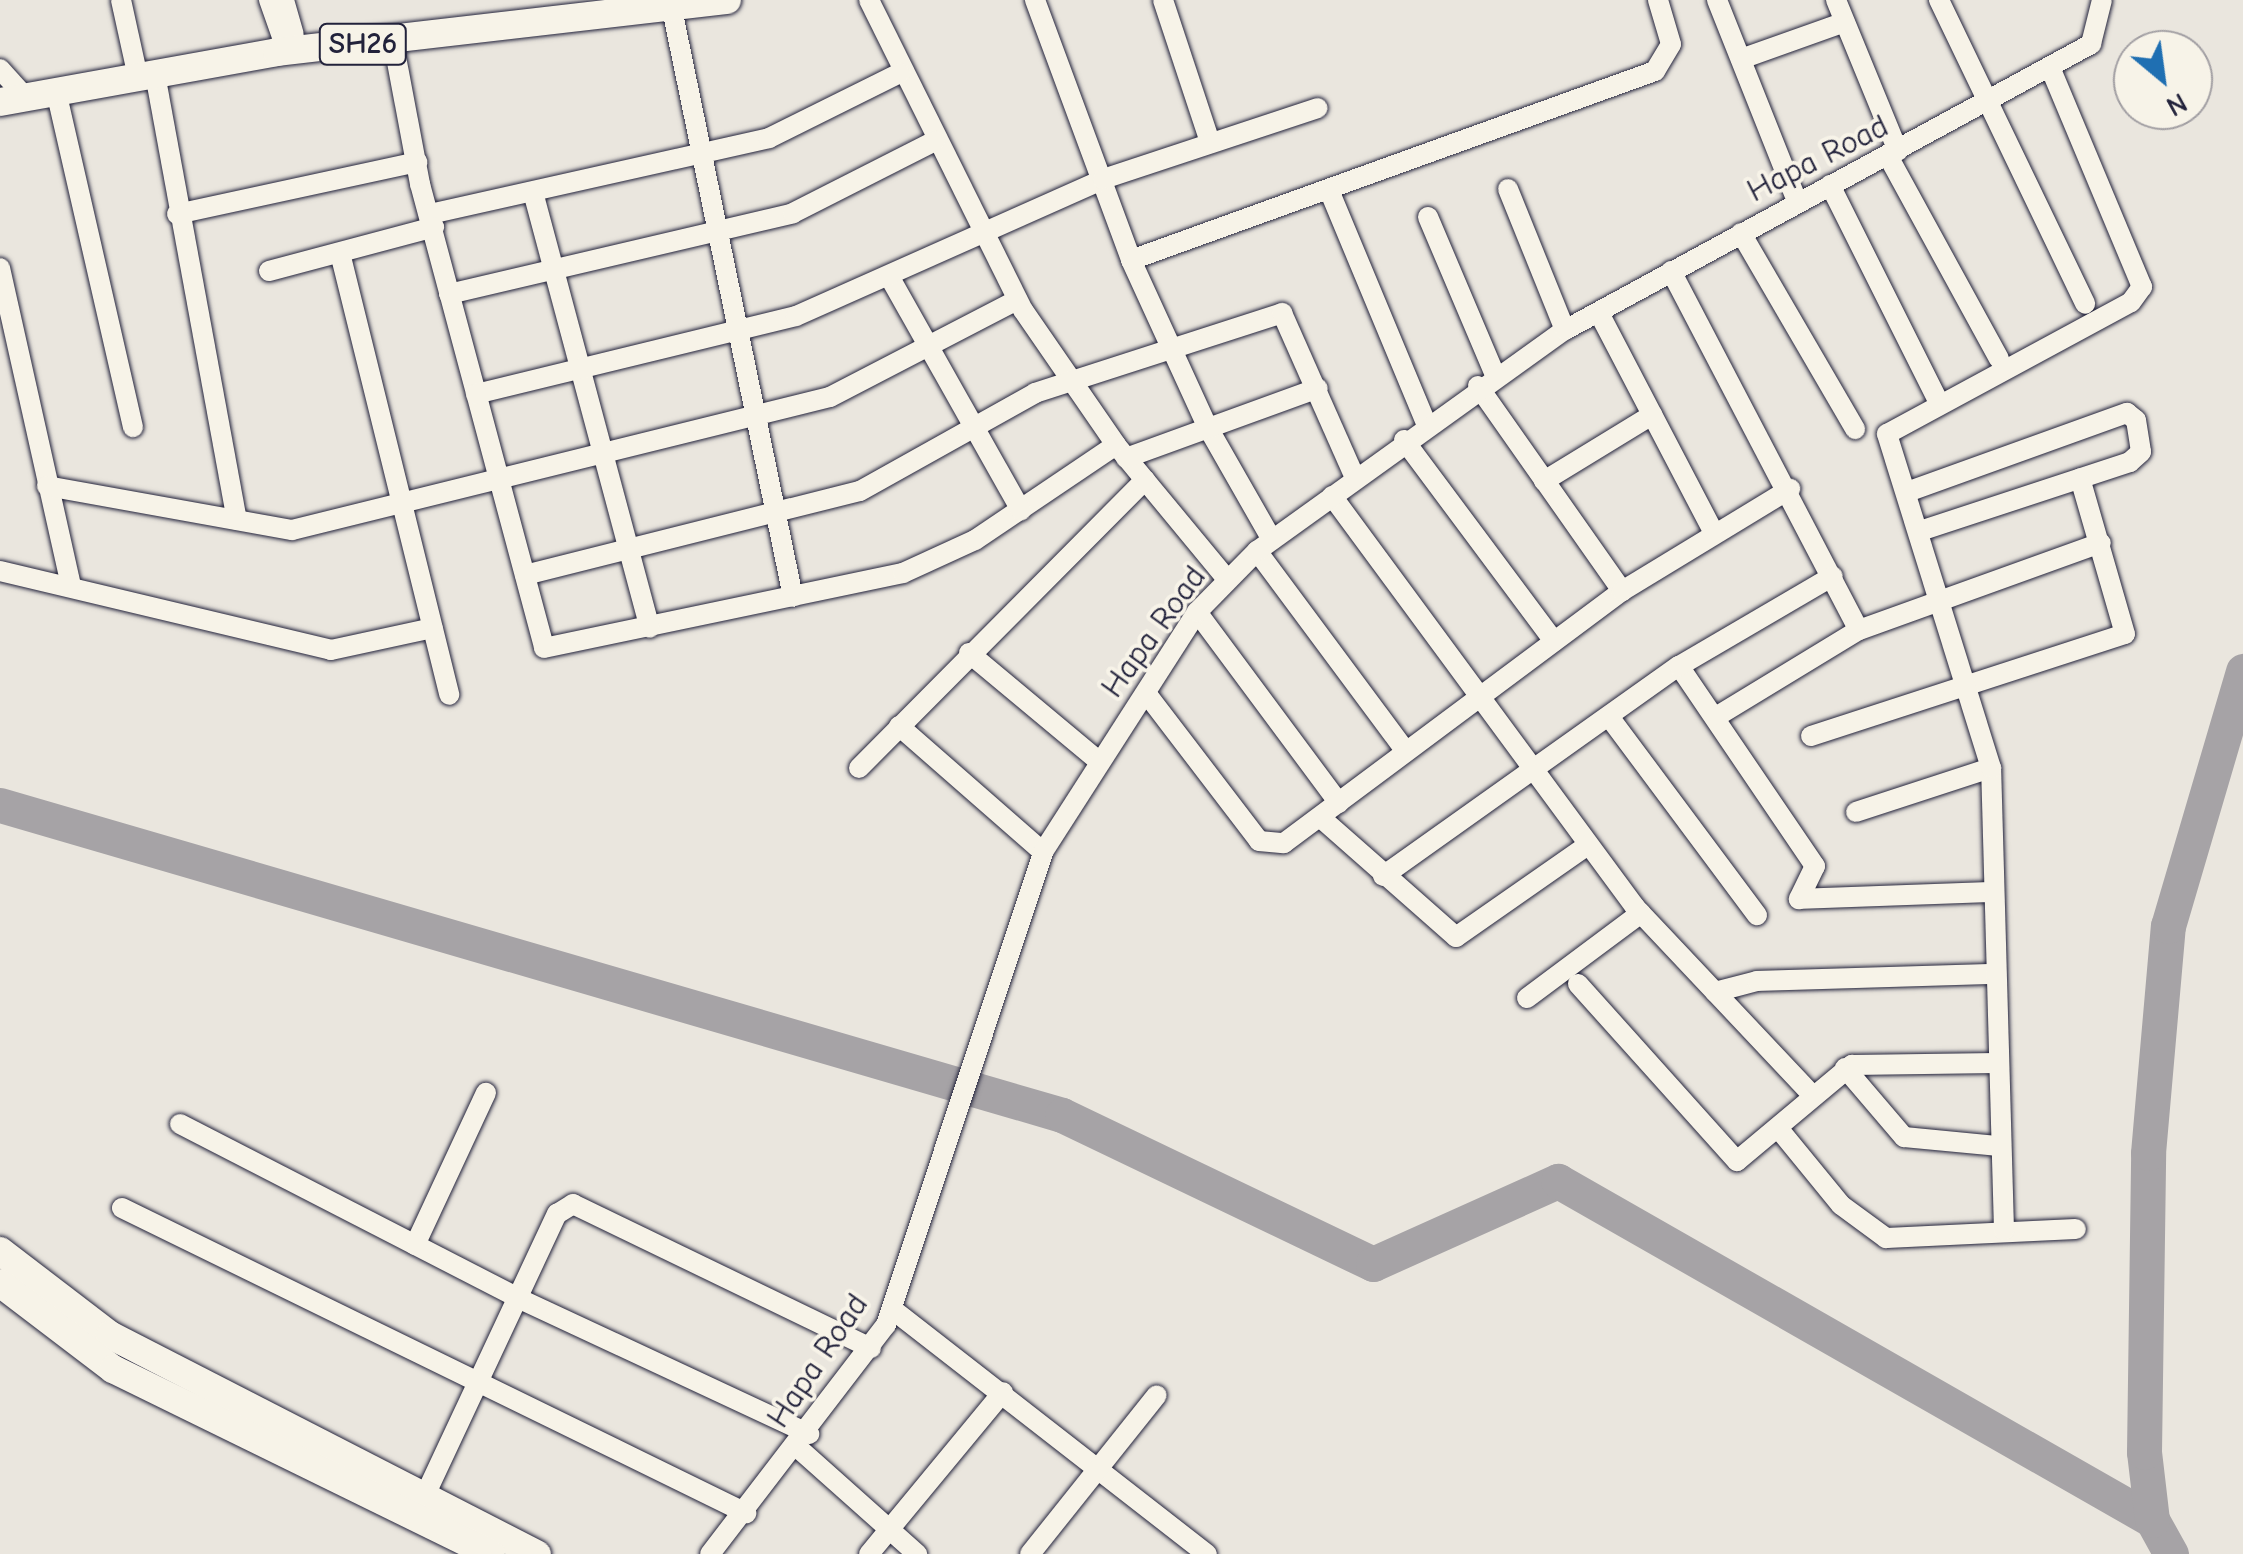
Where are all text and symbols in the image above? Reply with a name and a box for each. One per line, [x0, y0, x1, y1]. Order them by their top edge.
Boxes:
road number: SH26 [318, 19, 408, 69]
north arrow [2113, 30, 2213, 130]
text: N [2161, 86, 2192, 123]
street label: Hapa Road [1741, 107, 1895, 211]
street label: Hapa Road [1094, 559, 1214, 705]
street label: Hapa Road [759, 1287, 877, 1435]

